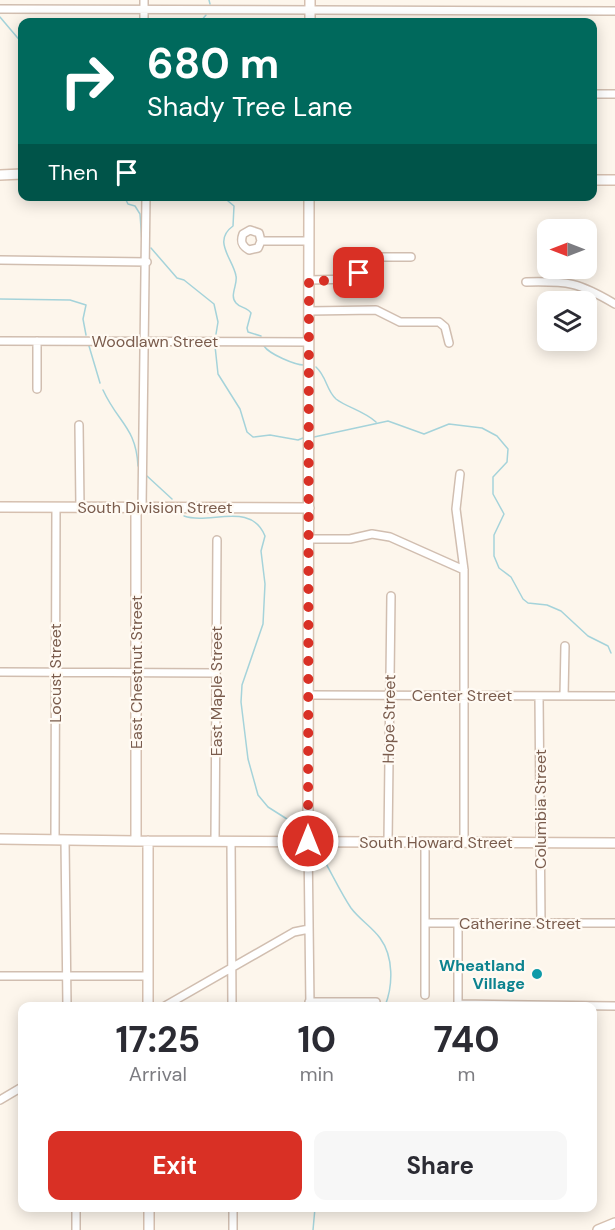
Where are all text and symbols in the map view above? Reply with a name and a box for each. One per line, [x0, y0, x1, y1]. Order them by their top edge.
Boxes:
text: 680 m [147, 36, 279, 91]
icon: right [48, 42, 126, 120]
text: Shady Tree Lane [147, 89, 353, 124]
icon: arrive [110, 156, 143, 189]
text: Then [48, 158, 98, 187]
north arrow [537, 219, 597, 279]
map controls [537, 219, 597, 351]
pin [333, 247, 384, 298]
icon: arrive [342, 256, 375, 289]
button: layers [537, 291, 597, 351]
street label: Woodlawn Street [92, 331, 218, 352]
street label: South Division Street [78, 497, 232, 518]
street label: East Chestnut Street [126, 595, 147, 749]
street label: Locust Street [45, 623, 66, 723]
street label: East Maple Street [206, 626, 227, 756]
street label: Hope Street [378, 674, 400, 764]
street label: Center Street [412, 685, 512, 706]
street label: Columbia Street [530, 749, 551, 869]
position arrow [276, 809, 340, 873]
street label: South Howard Street [359, 832, 513, 853]
street label: Catherine Street [459, 913, 581, 934]
place label: Wheatland Village [439, 955, 525, 994]
marker: Wheatland Village [530, 967, 544, 981]
text: 17:25 [115, 1016, 200, 1063]
text: 10 [298, 1016, 336, 1063]
text: 740 [433, 1016, 500, 1063]
text: Arrival [129, 1061, 187, 1087]
text: min [300, 1061, 334, 1087]
text: m [458, 1061, 475, 1087]
button: Exit [48, 1131, 302, 1200]
button: Share [314, 1131, 567, 1200]

